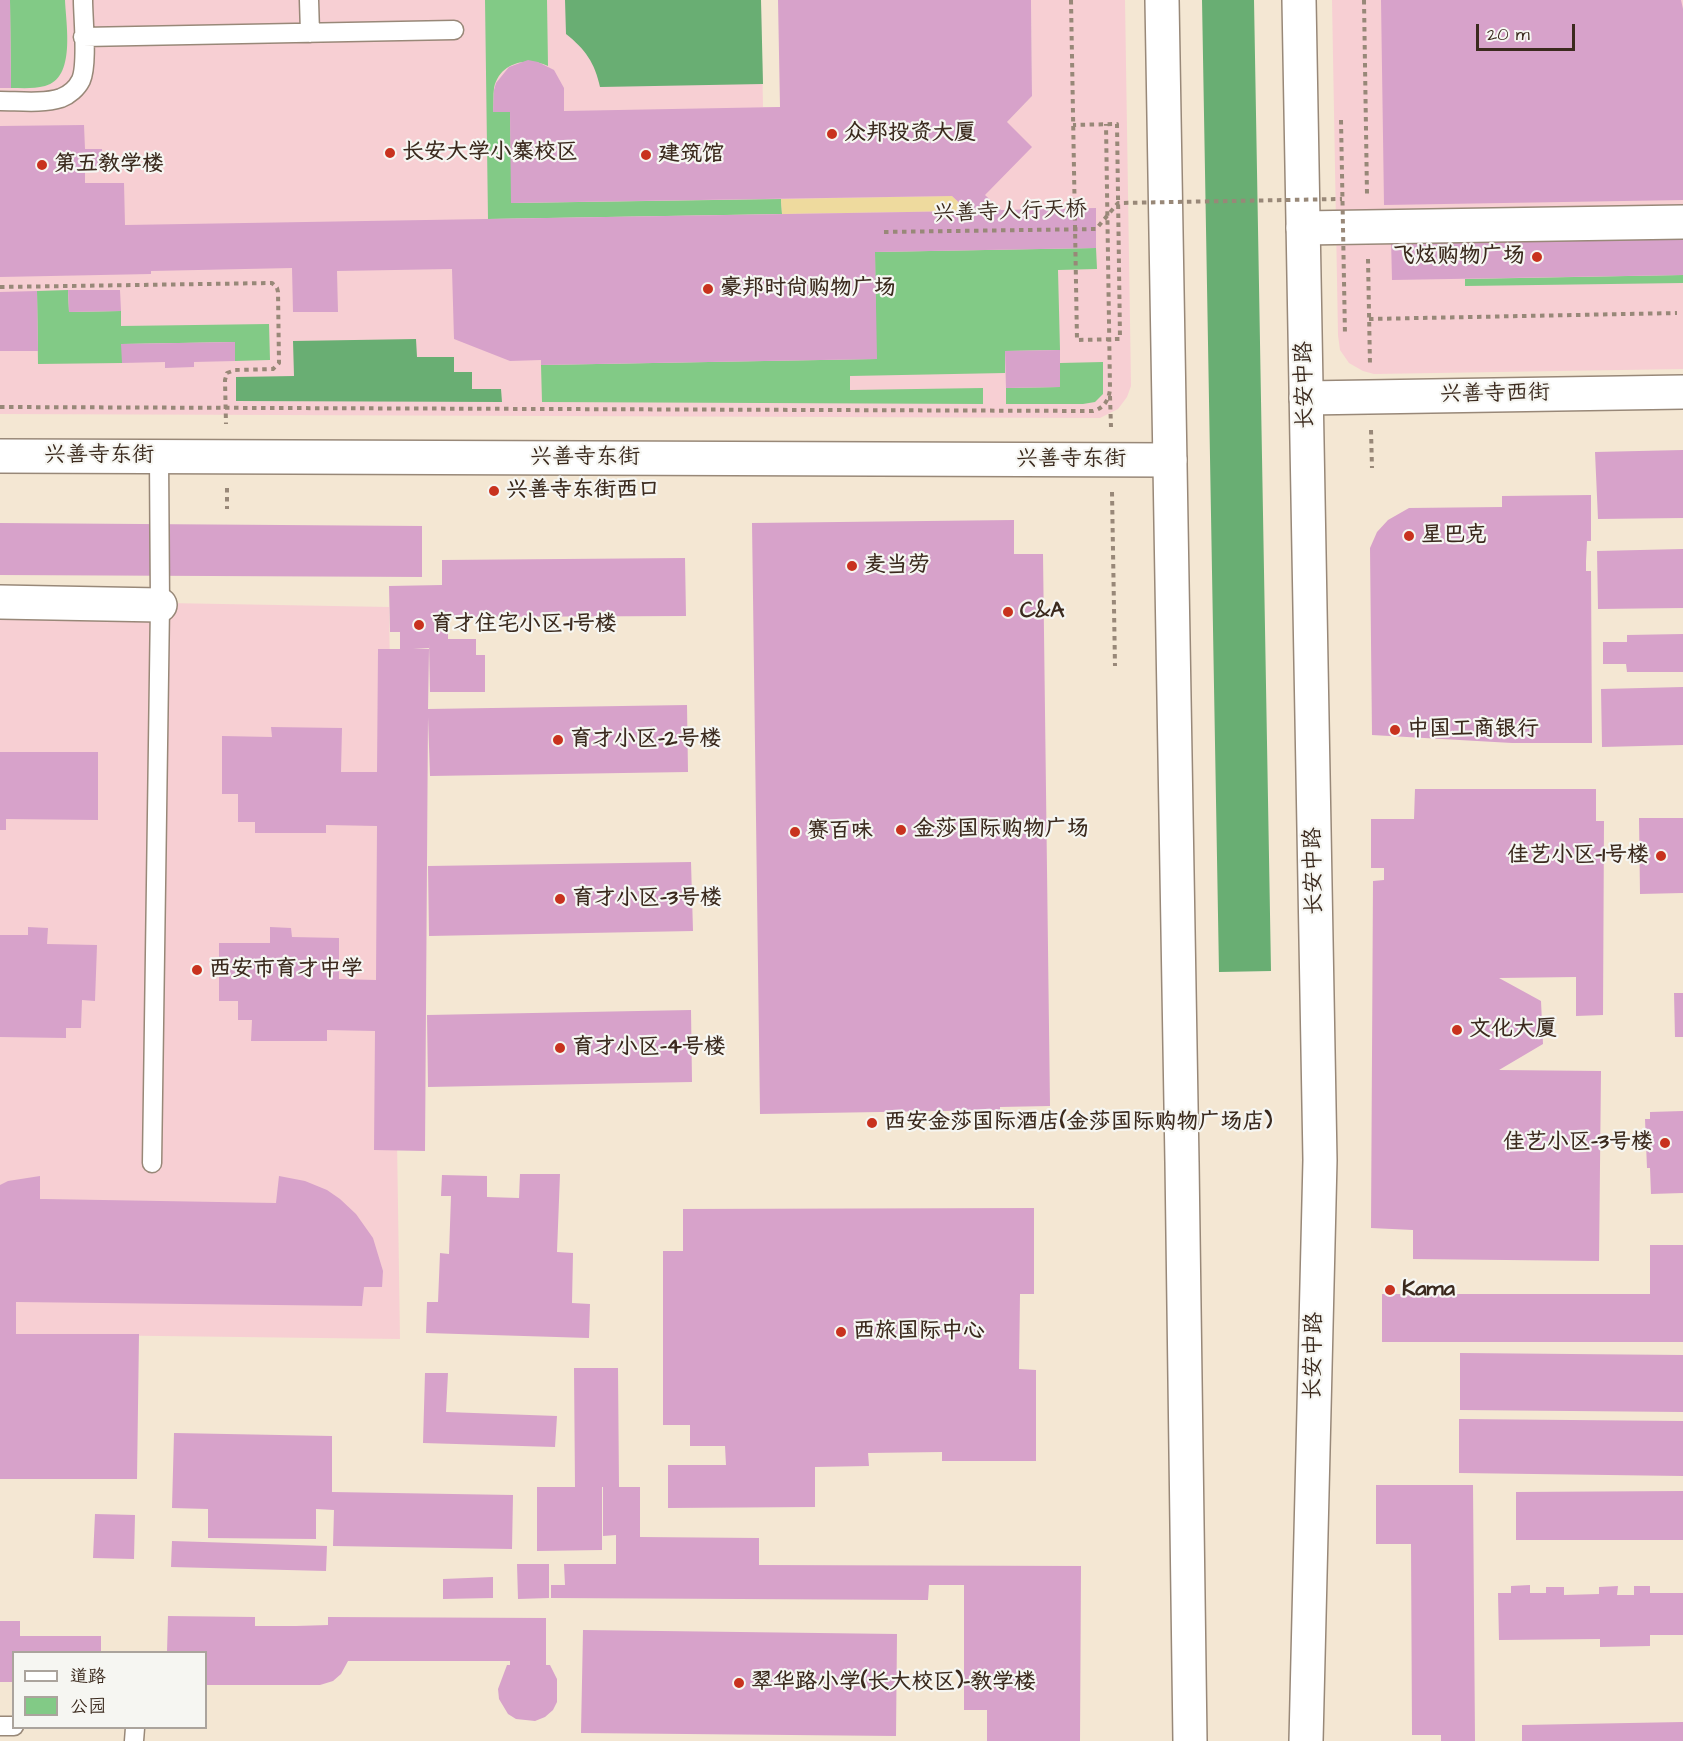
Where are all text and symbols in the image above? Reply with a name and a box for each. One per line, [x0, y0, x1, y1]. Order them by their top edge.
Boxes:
scale bar [1479, 12, 1578, 50]
text: 20 m [1487, 22, 1530, 47]
place label: 众邦投资大厦 [844, 121, 976, 147]
marker: 众邦投资大厦 [825, 127, 839, 141]
place label: 长安大学小寨校区 [402, 140, 578, 166]
place label: 建筑馆 [658, 142, 724, 168]
marker: 长安大学小寨校区 [383, 146, 397, 160]
marker: 建筑馆 [639, 148, 653, 162]
place label: 第五教学楼 [54, 152, 164, 178]
marker: 第五教学楼 [35, 158, 49, 172]
street label: 兴善寺人行天桥 [933, 197, 1087, 229]
place label: 飞炫购物广场 [1393, 244, 1525, 270]
marker: 飞炫购物广场 [1530, 250, 1544, 264]
place label: 豪邦时尚购物广场 [720, 276, 896, 302]
marker: 豪邦时尚购物广场 [701, 282, 715, 296]
street label: 长安中路 [1292, 341, 1320, 429]
street label: 兴善寺西街 [1440, 381, 1550, 409]
street label: 兴善寺东街 [44, 443, 154, 469]
street label: 兴善寺东街 [530, 445, 640, 471]
street label: 兴善寺东街 [1016, 447, 1126, 473]
place label: 兴善寺东街西口 [506, 478, 660, 504]
marker: 兴善寺东街西口 [487, 484, 501, 498]
place label: 星巴克 [1421, 523, 1487, 549]
marker: 星巴克 [1402, 529, 1416, 543]
place label: 麦当劳 [864, 553, 930, 579]
marker: 麦当劳 [845, 559, 859, 573]
place label: C&A [1020, 599, 1064, 625]
marker: C&A [1001, 605, 1015, 619]
place label: 育才住宅小区-1号楼 [431, 612, 617, 638]
marker: 育才住宅小区-1号楼 [412, 618, 426, 632]
place label: 中国工商银行 [1407, 717, 1539, 743]
marker: 中国工商银行 [1388, 723, 1402, 737]
place label: 育才小区-2号楼 [570, 727, 721, 753]
marker: 育才小区-2号楼 [551, 733, 565, 747]
place label: 金莎国际购物广场 [913, 817, 1089, 843]
place label: 赛百味 [807, 819, 873, 845]
marker: 金莎国际购物广场 [894, 823, 908, 837]
marker: 赛百味 [788, 825, 802, 839]
street label: 长安中路 [1301, 827, 1329, 915]
place label: 佳艺小区-1号楼 [1507, 843, 1649, 869]
marker: 佳艺小区-1号楼 [1654, 849, 1668, 863]
place label: 育才小区-3号楼 [572, 886, 722, 912]
marker: 育才小区-3号楼 [553, 892, 567, 906]
place label: 西安市育才中学 [209, 957, 363, 983]
marker: 西安市育才中学 [190, 963, 204, 977]
place label: 文化大厦 [1469, 1017, 1557, 1043]
marker: 文化大厦 [1450, 1023, 1464, 1037]
place label: 育才小区-4号楼 [572, 1035, 726, 1061]
marker: 育才小区-4号楼 [553, 1041, 567, 1055]
place label: 西安金莎国际酒店(金莎国际购物广场店) [884, 1110, 1272, 1136]
marker: 西安金莎国际酒店(金莎国际购物广场店) [865, 1116, 879, 1130]
place label: 佳艺小区-3号楼 [1503, 1130, 1653, 1156]
marker: 佳艺小区-3号楼 [1658, 1136, 1672, 1150]
place label: Kama [1402, 1277, 1455, 1303]
marker: Kama [1383, 1283, 1397, 1297]
street label: 长安中路 [1301, 1312, 1329, 1400]
place label: 西旅国际中心 [853, 1319, 985, 1345]
marker: 西旅国际中心 [834, 1325, 848, 1339]
legend [12, 1651, 207, 1729]
text: 道路 [70, 1664, 106, 1689]
place label: 翠华路小学(长大校区)-教学楼 [751, 1670, 1036, 1696]
marker: 翠华路小学(长大校区)-教学楼 [732, 1676, 746, 1690]
text: 公园 [70, 1694, 106, 1719]

